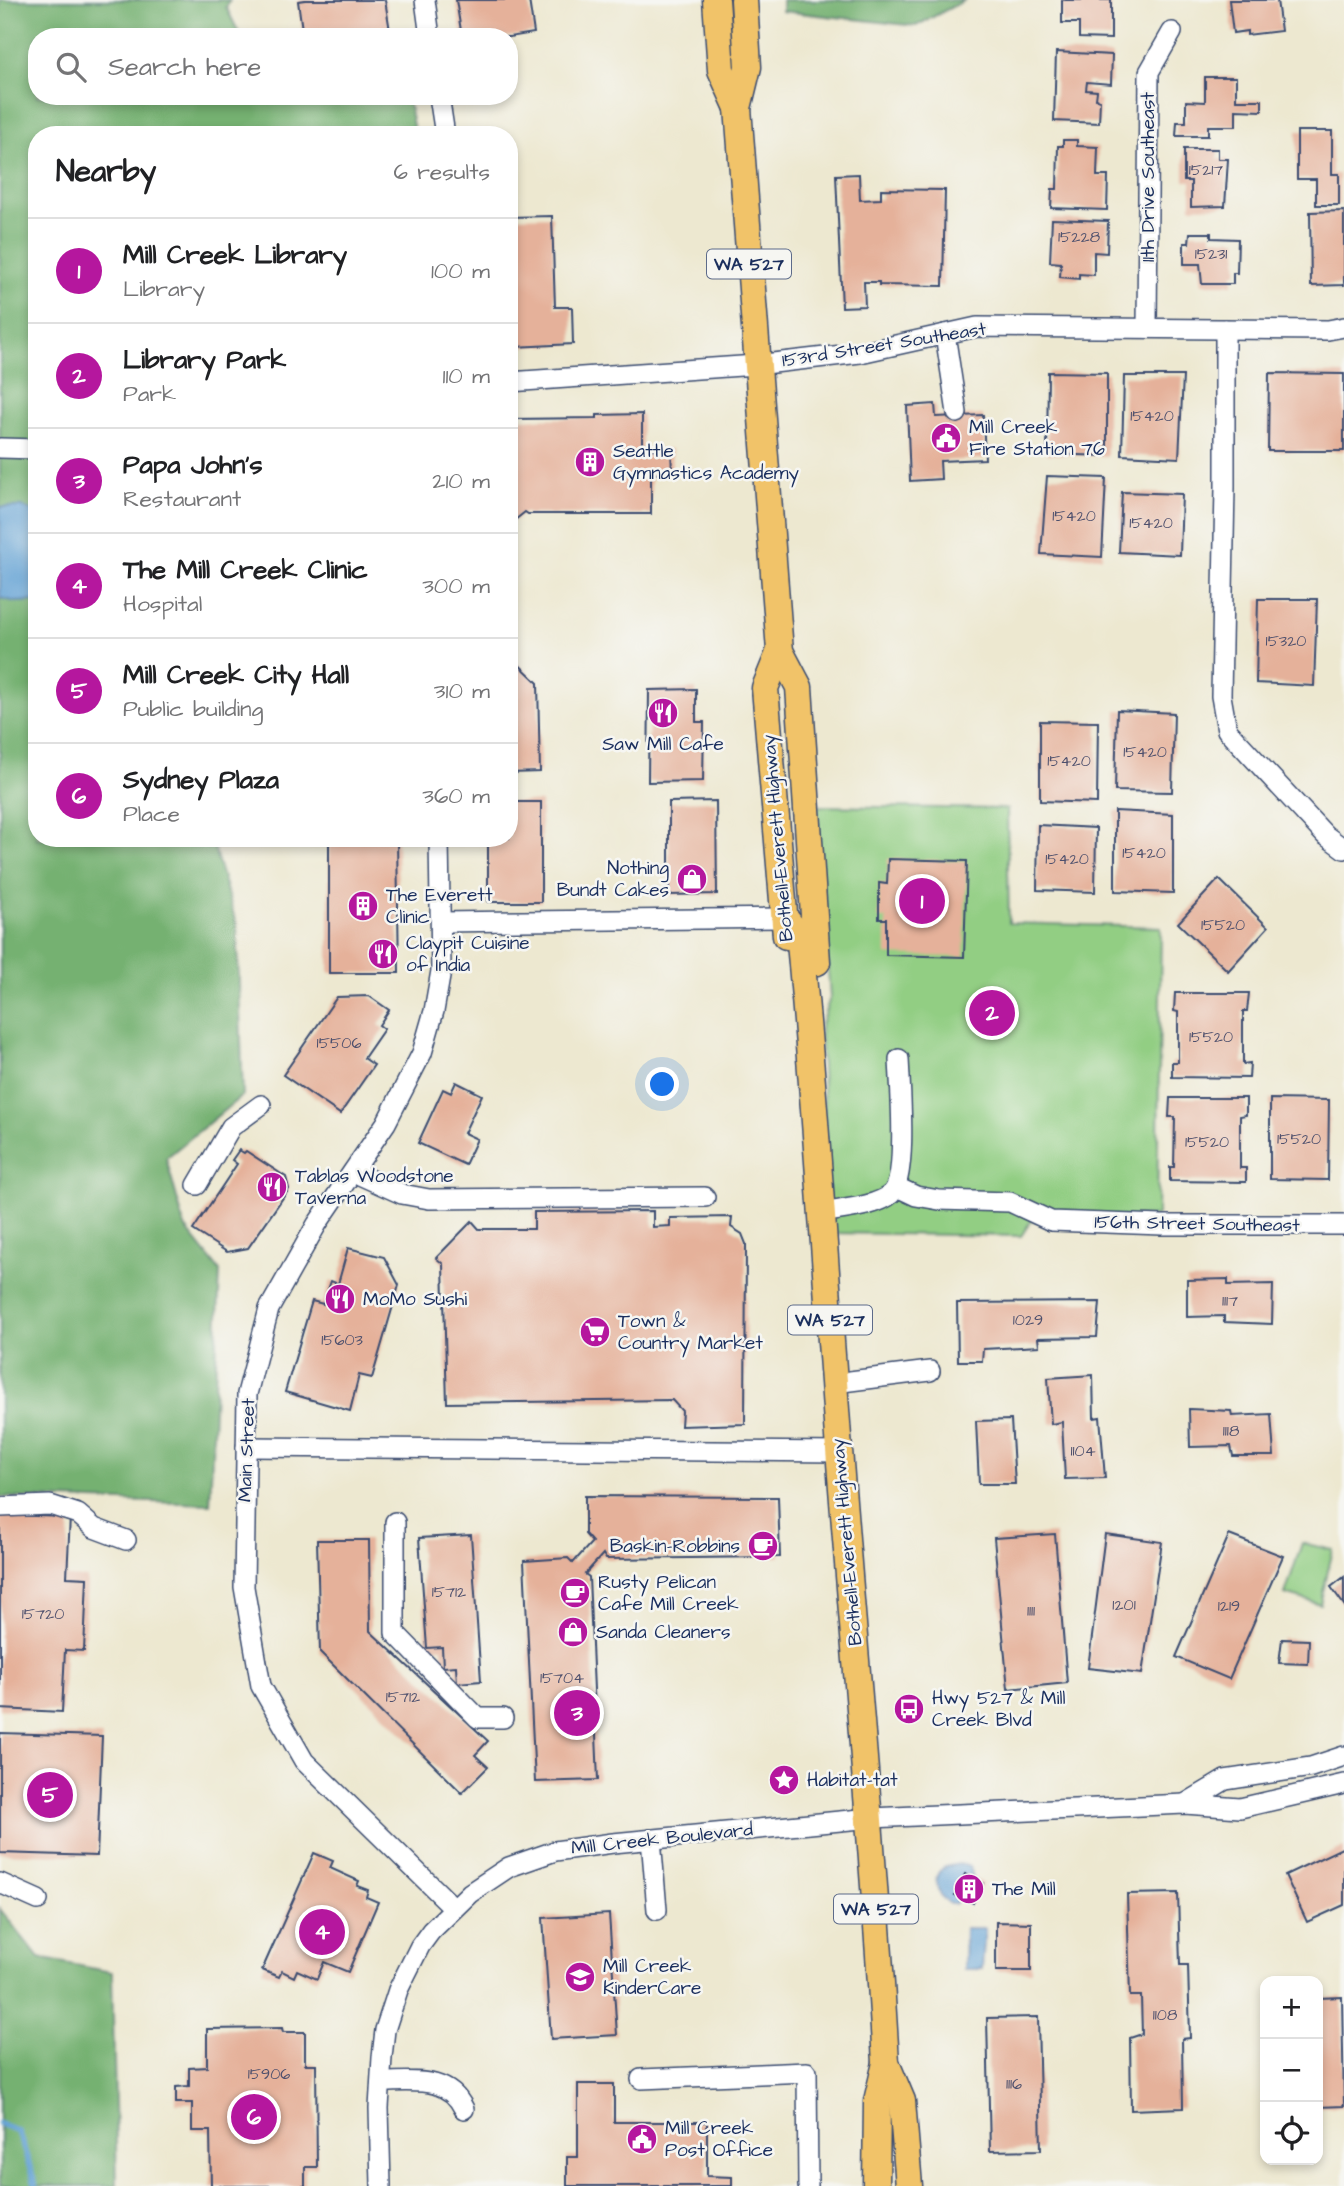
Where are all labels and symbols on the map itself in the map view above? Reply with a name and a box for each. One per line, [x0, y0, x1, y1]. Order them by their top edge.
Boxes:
street label: 11th Drive Southeast [1135, 92, 1162, 262]
house number: 15217 [1189, 159, 1223, 181]
house number: 15228 [1058, 226, 1100, 248]
house number: 15231 [1195, 243, 1227, 265]
road number: WA 527 [707, 250, 791, 278]
street label: 153rd Street Southeast [780, 315, 988, 374]
house number: 15420 [1130, 405, 1174, 427]
place label: Mill Creek Fire Station 76 [969, 414, 1105, 463]
public building icon: Mill Creek Fire Station 76 [929, 421, 963, 455]
place label: Seattle Gymnastics Academy [613, 438, 799, 488]
building icon: Seattle Gymnastics Academy [573, 445, 607, 479]
house number: 15420 [1052, 505, 1096, 527]
house number: 15420 [1129, 512, 1173, 534]
house number: 15320 [1266, 630, 1306, 652]
restaurant icon: Saw Mill Cafe [646, 696, 680, 730]
place label: Saw Mill Cafe [602, 731, 724, 758]
street label: Bothell-Everett Highway [755, 733, 801, 943]
house number: 15420 [1123, 741, 1167, 763]
house number: 15420 [1047, 750, 1091, 772]
house number: 15420 [1122, 842, 1166, 864]
house number: 15420 [1045, 848, 1089, 870]
place label: Nothing Bundt Cakes [557, 855, 669, 904]
shop icon: Nothing Bundt Cakes [675, 862, 709, 896]
pin: 1 [899, 875, 945, 927]
place label: The Everett Clinic [386, 882, 493, 931]
building icon: The Everett Clinic [346, 889, 380, 923]
house number: 15520 [1201, 914, 1245, 936]
place label: Claypit Cuisine of India [406, 930, 529, 979]
restaurant icon: Claypit Cuisine of India [366, 937, 400, 971]
pin: 2 [969, 987, 1015, 1039]
house number: 15520 [1189, 1026, 1233, 1048]
house number: 15506 [317, 1032, 361, 1054]
your location [645, 1067, 679, 1101]
house number: 15520 [1277, 1128, 1321, 1150]
house number: 15520 [1185, 1131, 1229, 1153]
place label: Tablas Woodstone Taverna [295, 1163, 454, 1212]
restaurant icon: Tablas Woodstone Taverna [255, 1170, 289, 1204]
street label: 156th Street Southeast [1094, 1209, 1300, 1239]
restaurant icon: MoMo Sushi [323, 1282, 357, 1316]
place label: MoMo Sushi [363, 1286, 467, 1313]
house number: 1117 [1222, 1290, 1238, 1312]
road number: WA 527 [788, 1306, 872, 1335]
place label: Town & Country Market [618, 1308, 763, 1358]
house number: 1029 [1013, 1309, 1043, 1331]
supermarket icon: Town & Country Market [578, 1315, 612, 1349]
house number: 15603 [321, 1329, 363, 1351]
street label: Main Street [232, 1397, 262, 1502]
house number: 1118 [1223, 1420, 1239, 1442]
street label: Bothell-Everett Highway [824, 1437, 870, 1647]
house number: 1104 [1070, 1440, 1096, 1462]
cafe icon: Baskin-Robbins [746, 1529, 780, 1563]
place label: Baskin-Robbins [610, 1533, 740, 1560]
place label: Rusty Pelican Cafe Mill Creek [598, 1569, 739, 1618]
cafe icon: Rusty Pelican Cafe Mill Creek [558, 1576, 592, 1610]
house number: 15712 [432, 1581, 466, 1603]
house number: 1201 [1112, 1594, 1136, 1616]
house number: 1219 [1218, 1595, 1240, 1617]
house number: 1111 [1027, 1600, 1035, 1622]
house number: 15720 [22, 1603, 64, 1625]
shop icon: Sanda Cleaners [556, 1615, 590, 1649]
place label: Sanda Cleaners [596, 1619, 731, 1646]
house number: 15704 [540, 1667, 584, 1689]
place label: Hwy 527 & Mill Creek Blvd [932, 1685, 1065, 1734]
house number: 15712 [386, 1686, 420, 1708]
pin: 3 [554, 1687, 600, 1739]
bus stop icon: Hwy 527 & Mill Creek Blvd [892, 1692, 926, 1726]
place icon: Habitat-tat [767, 1763, 801, 1797]
place label: Habitat-tat [807, 1767, 898, 1794]
pin: 5 [27, 1769, 73, 1821]
street label: Mill Creek Boulevard [570, 1816, 755, 1862]
building icon: The Mill [952, 1872, 986, 1906]
place label: The Mill [992, 1876, 1056, 1903]
road number: WA 527 [834, 1895, 918, 1924]
pin: 4 [299, 1906, 345, 1958]
place label: Mill Creek KinderCare [603, 1953, 701, 2002]
school or university icon: Mill Creek KinderCare [563, 1960, 597, 1994]
house number: 1108 [1153, 2004, 1177, 2026]
house number: 15906 [248, 2063, 290, 2085]
house number: 1116 [1006, 2073, 1022, 2095]
pin: 6 [231, 2091, 277, 2143]
place label: Mill Creek Post Office [665, 2115, 773, 2164]
public building icon: Mill Creek Post Office [625, 2122, 659, 2156]

